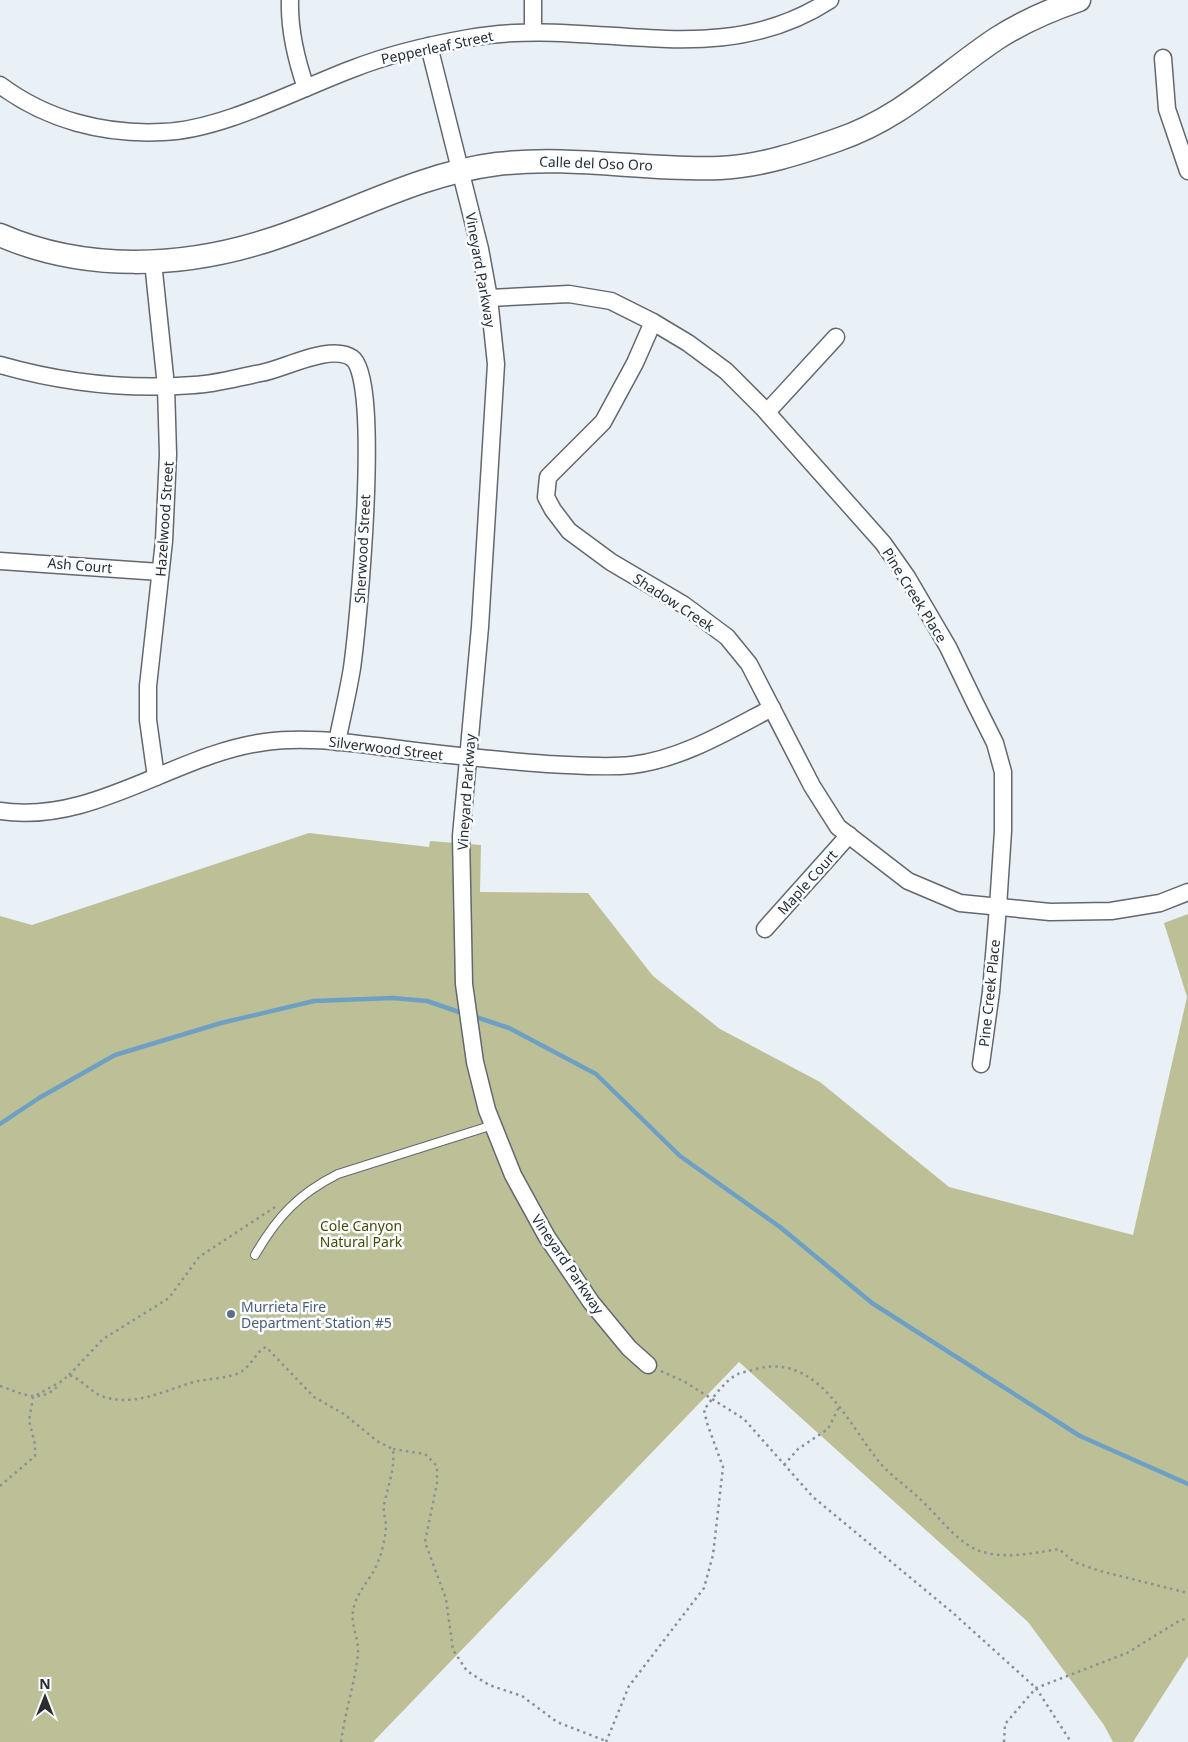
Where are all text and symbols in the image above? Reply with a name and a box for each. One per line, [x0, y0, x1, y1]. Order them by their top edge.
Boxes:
street label: Pepperleaf Street [379, 26, 495, 68]
street label: Calle del Oso Oro [539, 152, 653, 174]
street label: Vineyard Parkway [462, 211, 501, 330]
street label: Hazelwood Street [150, 461, 178, 577]
street label: Sherwood Street [350, 494, 374, 604]
street label: Pine Creek Place [878, 544, 952, 646]
street label: Ash Court [47, 553, 113, 577]
street label: Shadow Creek [630, 569, 719, 636]
street label: Silverwood Street [328, 732, 444, 764]
street label: Vineyard Parkway [452, 732, 480, 851]
street label: Maple Court [773, 845, 841, 919]
street label: Pine Creek Place [974, 938, 1004, 1048]
street label: Vineyard Parkway [528, 1210, 609, 1318]
park label: Cole Canyon Natural Park [320, 1216, 403, 1251]
place label: Murrieta Fire Department Station #5 [241, 1297, 392, 1332]
marker: Murrieta Fire Department Station #5 [225, 1308, 237, 1320]
north arrow [20, 1672, 70, 1722]
text: N [39, 1674, 51, 1693]

